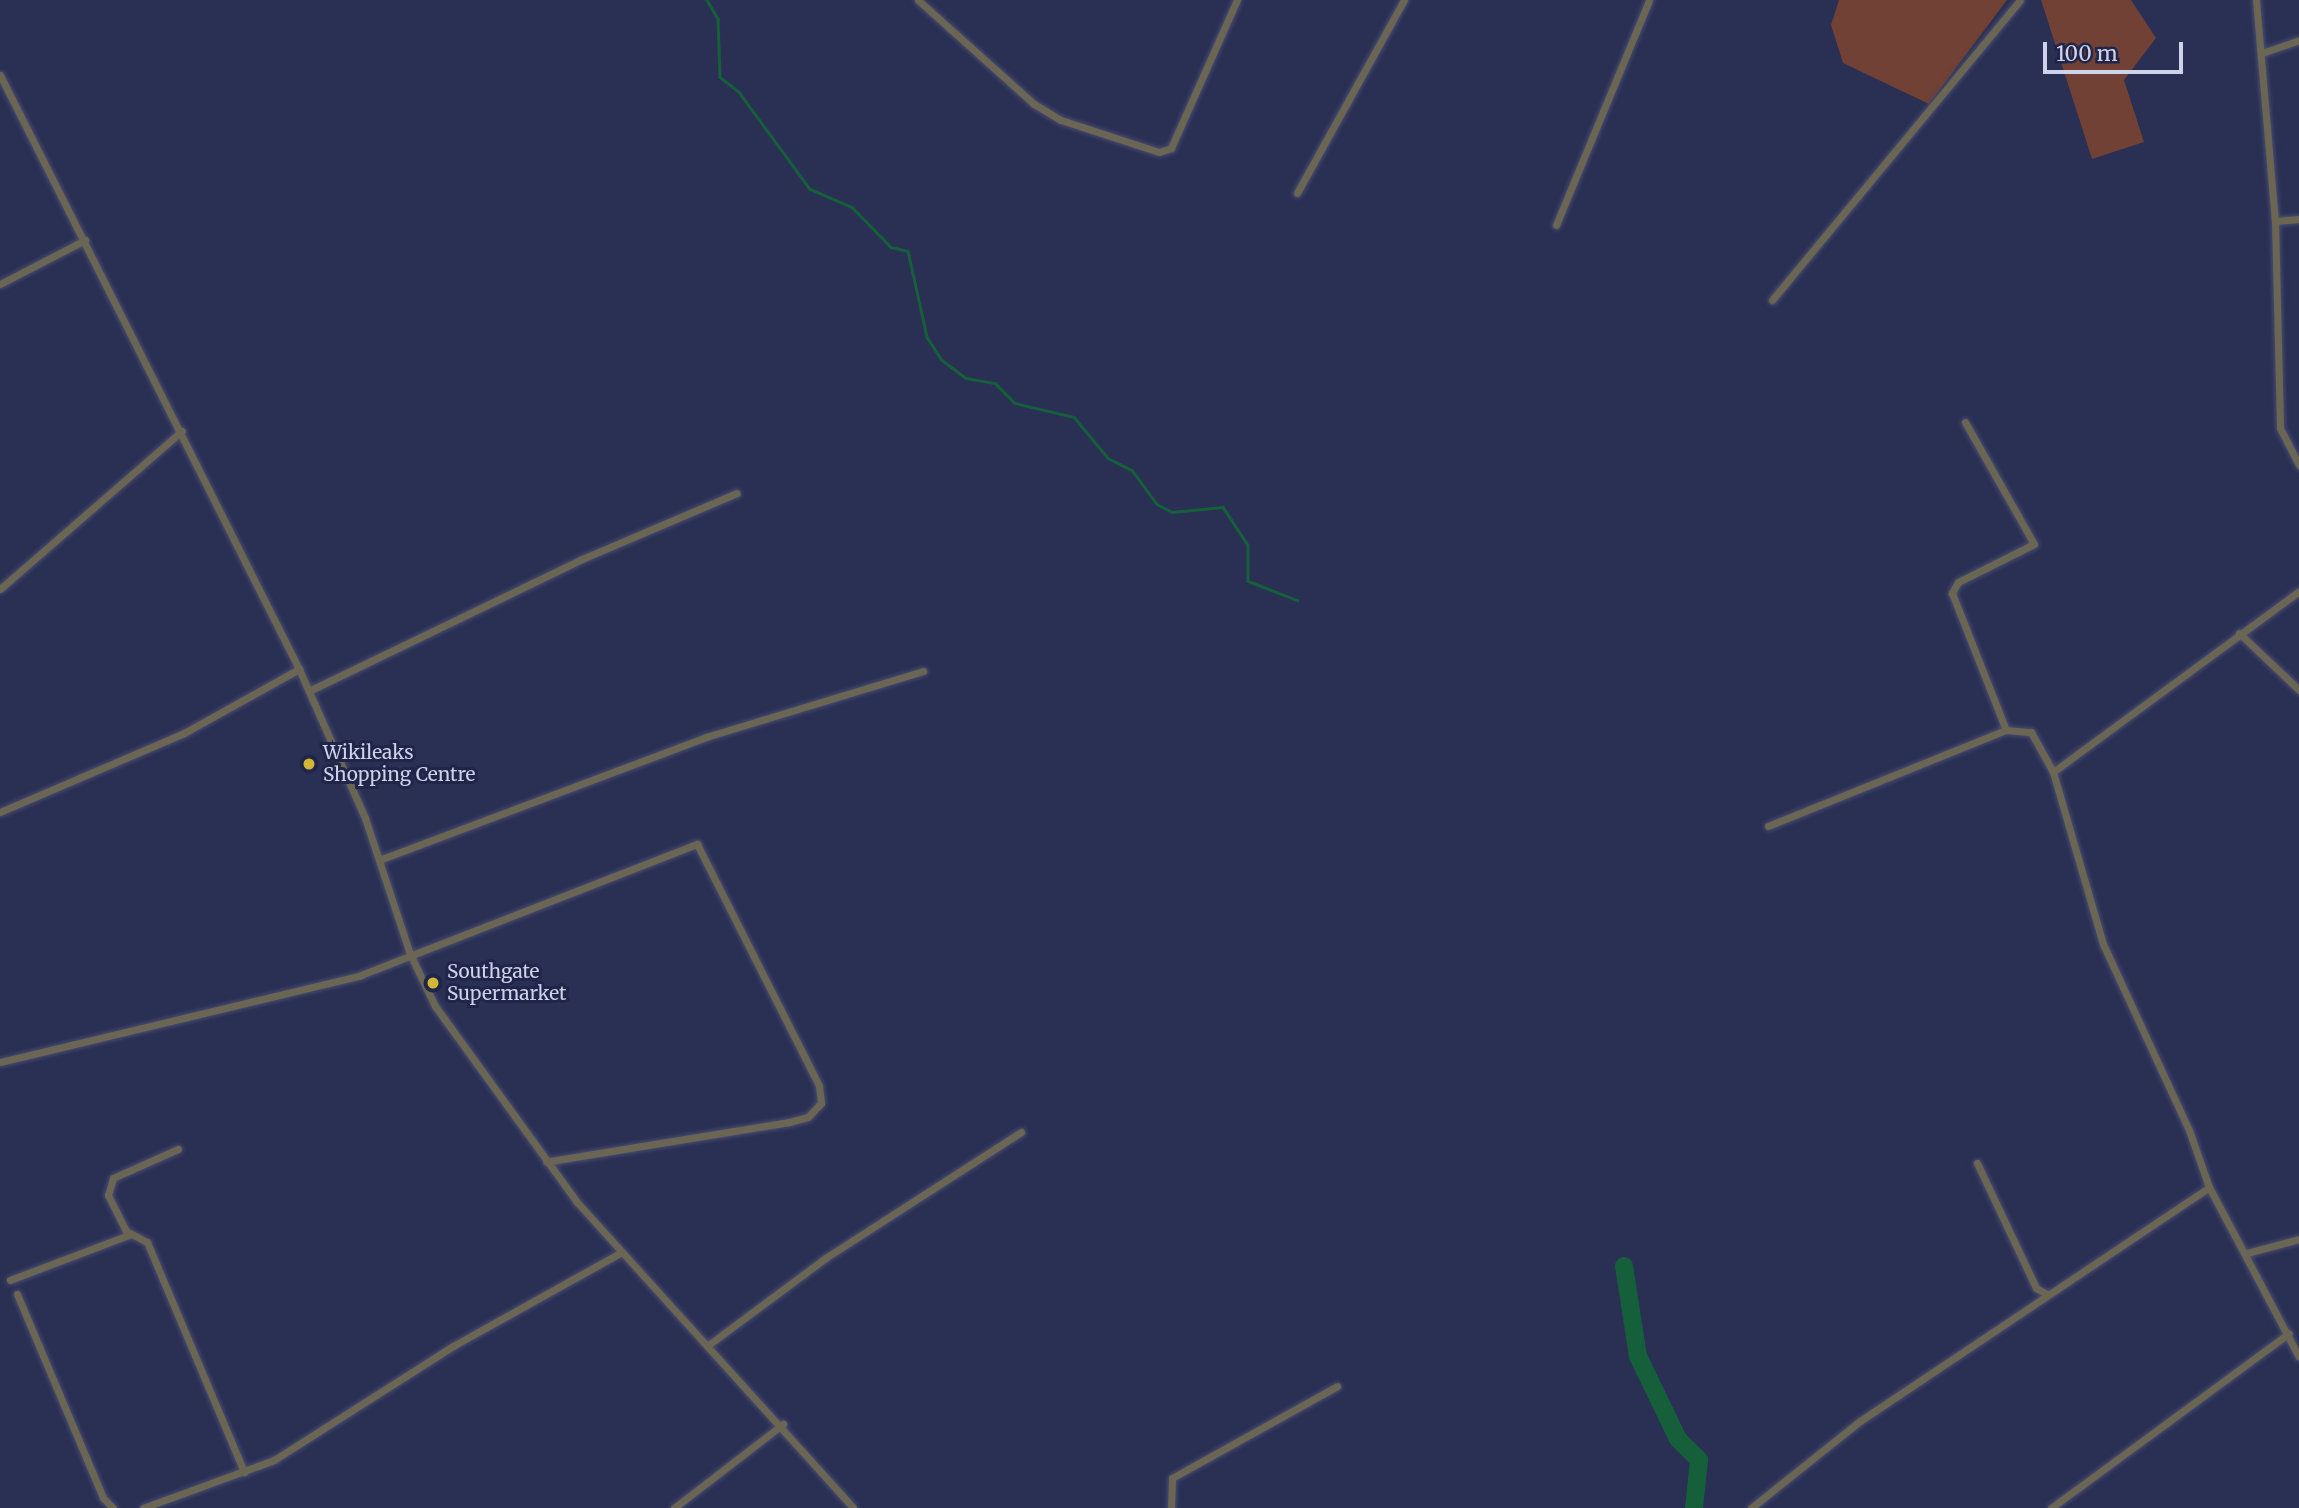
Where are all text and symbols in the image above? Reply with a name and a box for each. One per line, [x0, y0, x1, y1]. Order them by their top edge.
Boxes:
scale bar [2047, 28, 2187, 72]
text: 100 m [2056, 40, 2118, 67]
place label: Wikileaks Shopping Centre [323, 742, 476, 786]
marker: Wikileaks Shopping Centre [301, 756, 317, 772]
place label: Southgate Supermarket [447, 961, 566, 1005]
marker: Southgate Supermarket [425, 975, 441, 991]

